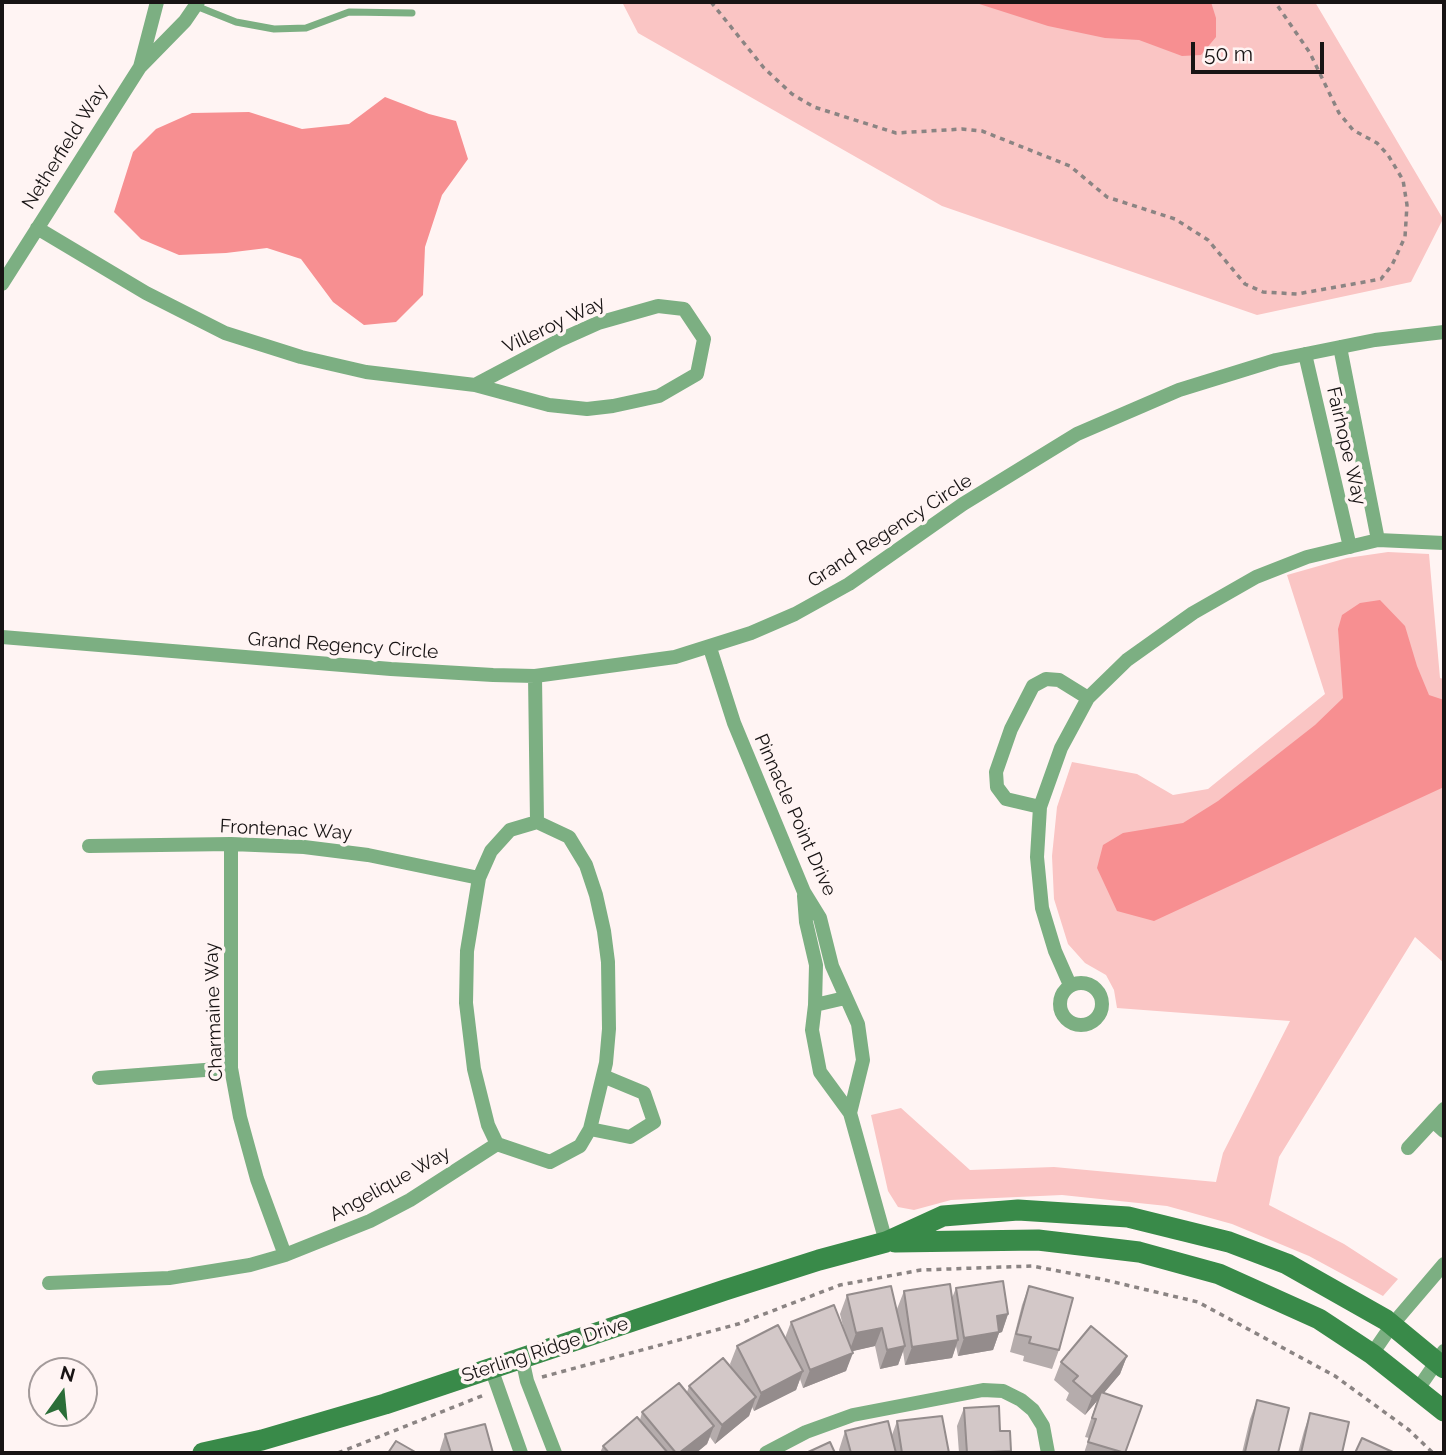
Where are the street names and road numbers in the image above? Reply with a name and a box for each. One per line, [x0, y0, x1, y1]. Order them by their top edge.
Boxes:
street label: Netherfield Way [18, 80, 112, 214]
street label: Villeroy Way [499, 291, 609, 359]
street label: Fairhope Way [1321, 385, 1371, 507]
street label: Grand Regency Circle [804, 469, 976, 593]
street label: Grand Regency Circle [247, 628, 439, 664]
street label: Pinnacle Point Drive [749, 731, 841, 899]
street label: Frontenac Way [219, 815, 353, 845]
street label: Charmaine Way [200, 942, 228, 1082]
street label: Angelique Way [326, 1141, 454, 1227]
street label: Sterling Ridge Drive [459, 1312, 631, 1388]

